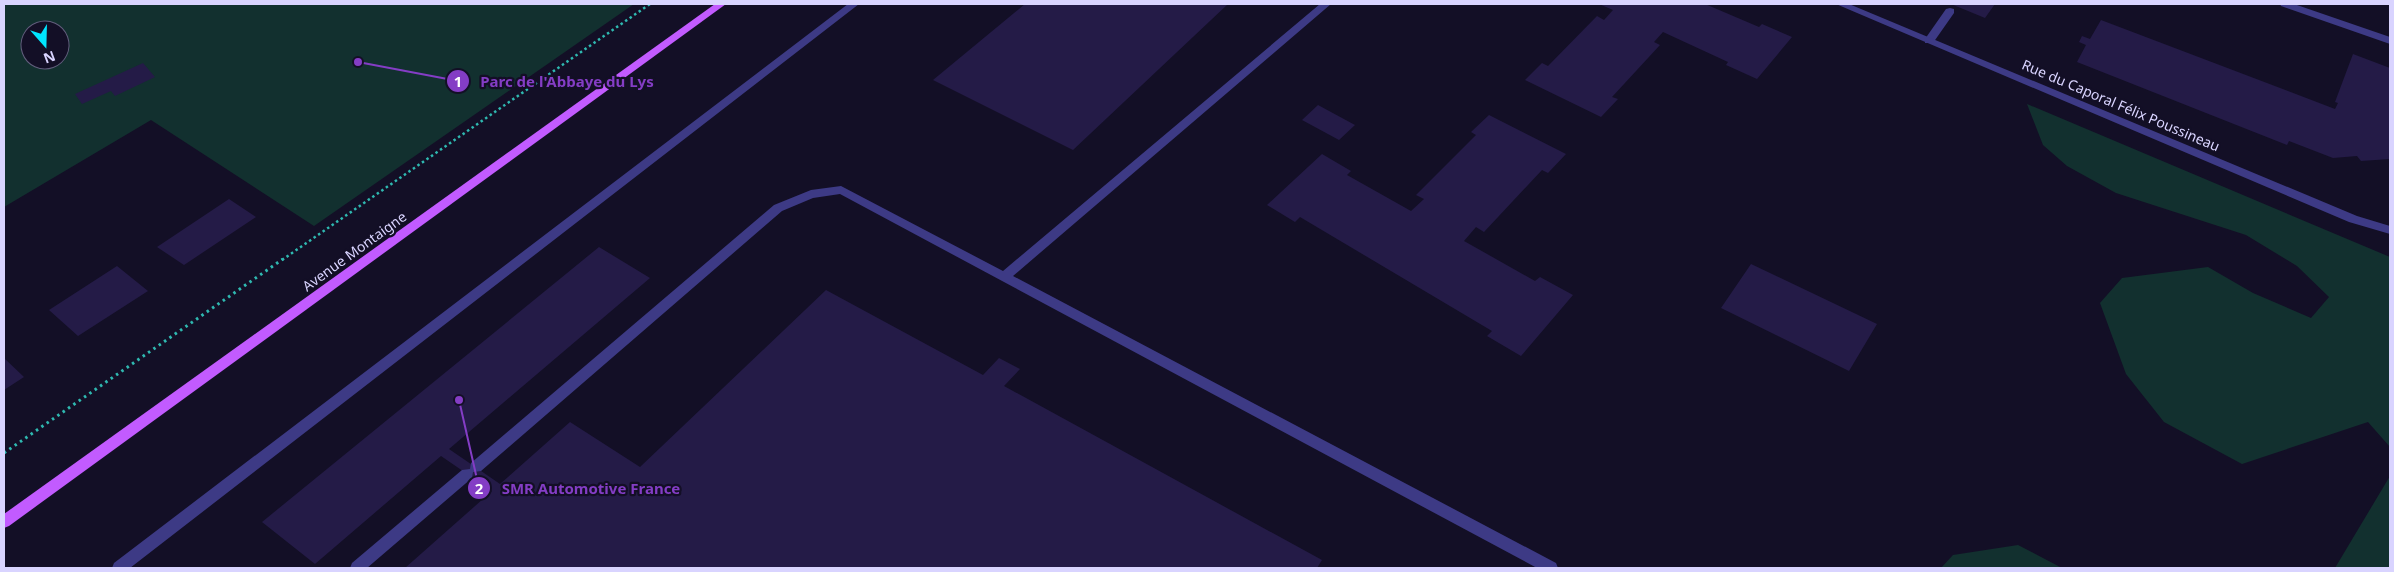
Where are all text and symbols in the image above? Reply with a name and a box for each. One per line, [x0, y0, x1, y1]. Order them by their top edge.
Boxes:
north arrow [20, 20, 70, 70]
text: N [41, 47, 58, 69]
street label: Rue du Caporal Félix Poussineau [2019, 55, 2223, 155]
callout: Parc de l'Abbaye du Lys [445, 66, 664, 96]
text: 1 [454, 71, 462, 91]
text: Parc de l'Abbaye du Lys [480, 71, 654, 91]
street label: Avenue Montaigne [298, 207, 410, 295]
callout: SMR Automotive France [466, 473, 690, 503]
text: 2 [475, 478, 484, 498]
text: SMR Automotive France [502, 478, 680, 498]

